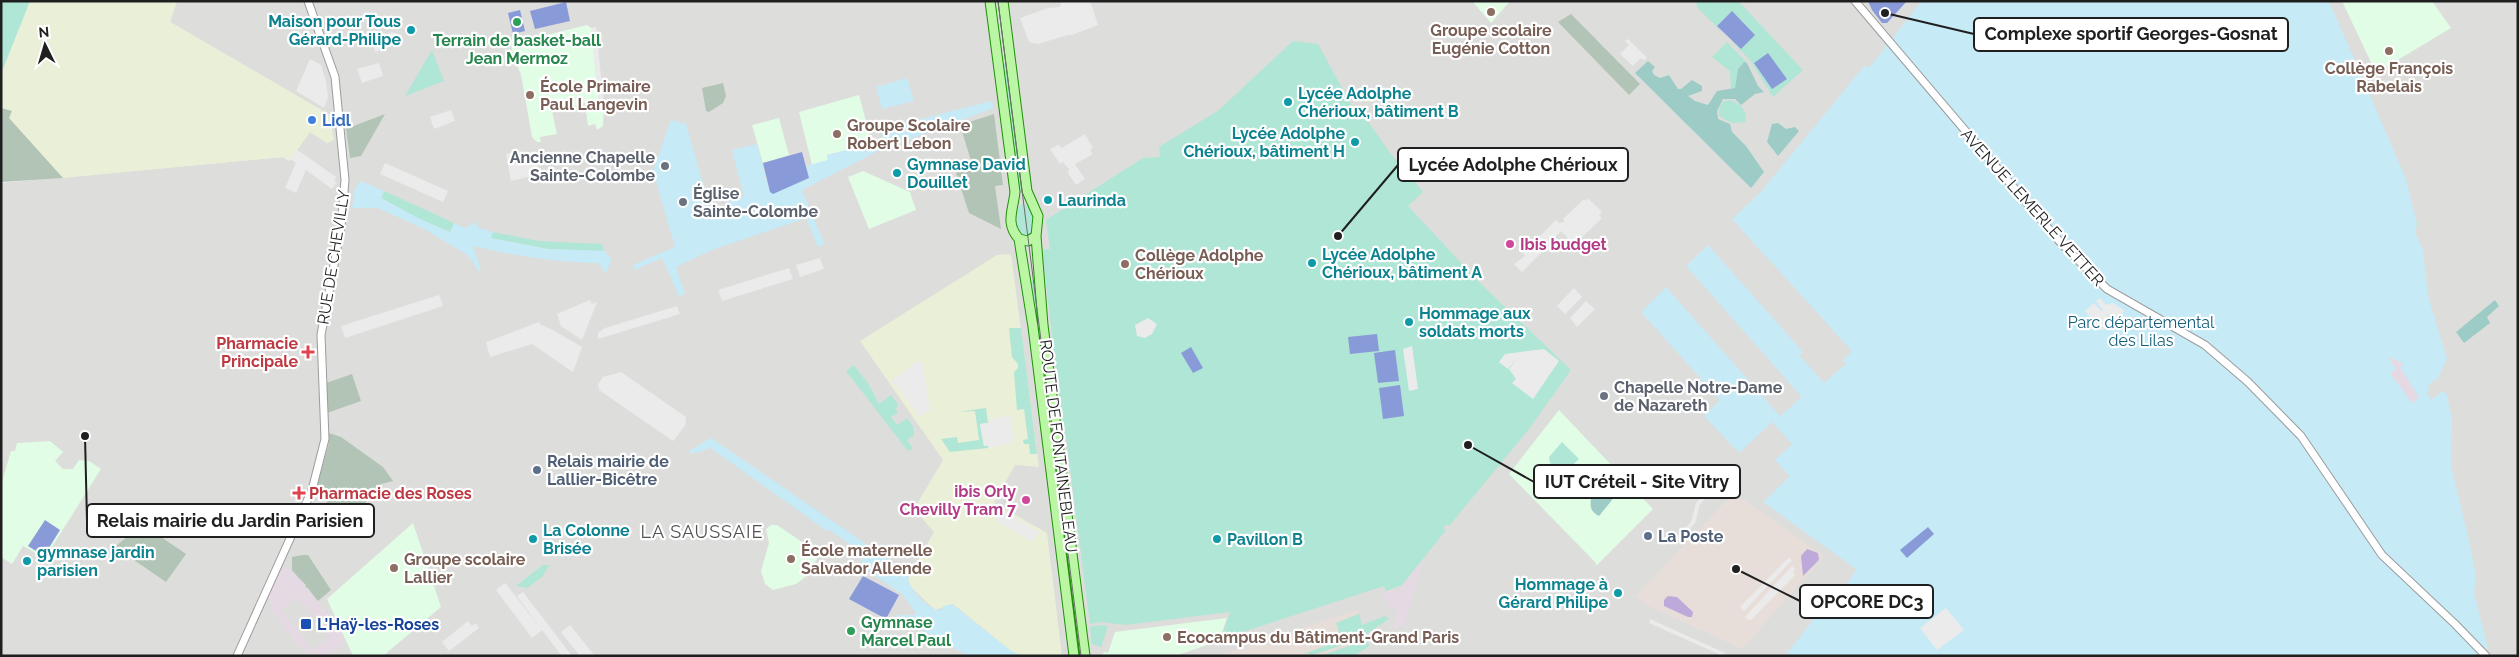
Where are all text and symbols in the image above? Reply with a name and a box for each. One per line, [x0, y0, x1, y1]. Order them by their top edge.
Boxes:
marker: Groupe scolaire Eugénie Cotton [1485, 6, 1497, 18]
place label: Maison pour Tous Gérard-Philipe [268, 12, 401, 49]
marker: Terrain de basket-ball Jean Mermoz [511, 16, 523, 28]
callout: Complexe sportif Georges-Gosnat [1974, 18, 2288, 51]
north arrow [20, 20, 70, 70]
place label: Groupe scolaire Eugénie Cotton [1430, 21, 1552, 58]
text: Complexe sportif Georges-Gosnat [1984, 23, 2278, 44]
text: N [38, 24, 50, 40]
marker: Maison pour Tous Gérard-Philipe [405, 24, 417, 36]
place label: Terrain de basket-ball Jean Mermoz [433, 31, 602, 68]
marker: Collège François Rabelais [2383, 45, 2395, 57]
place label: Collège François Rabelais [2325, 59, 2453, 96]
place label: École Primaire Paul Langevin [540, 76, 651, 114]
place label: Lycée Adolphe Chérioux, bâtiment B [1298, 84, 1459, 121]
marker: École Primaire Paul Langevin [524, 89, 536, 101]
marker: Lycée Adolphe Chérioux, bâtiment B [1282, 96, 1294, 108]
place label: Lidl [322, 111, 352, 130]
marker: Lidl [306, 114, 318, 126]
place label: Groupe Scolaire Robert Lebon [847, 116, 971, 153]
place label: Lycée Adolphe Chérioux, bâtiment H [1183, 124, 1345, 161]
street label: AVENUE LEMERLE VETTER [1957, 125, 2108, 290]
marker: Groupe Scolaire Robert Lebon [831, 128, 843, 140]
marker: Lycée Adolphe Chérioux, bâtiment H [1349, 136, 1361, 148]
place label: Ancienne Chapelle Sainte-Colombe [510, 148, 655, 185]
callout: Lycée Adolphe Chérioux [1398, 148, 1628, 181]
text: Lycée Adolphe Chérioux [1409, 154, 1618, 175]
place label: Gymnase David Douillet [907, 155, 1026, 192]
marker: Ancienne Chapelle Sainte-Colombe [659, 160, 671, 172]
marker: Gymnase David Douillet [891, 167, 903, 179]
place label: Église Sainte-Colombe [693, 183, 818, 221]
street label: RUE DE CHEVILLY [313, 188, 354, 326]
place label: Laurinda [1058, 191, 1126, 210]
marker: Laurinda [1042, 194, 1054, 206]
marker: Église Sainte-Colombe [677, 196, 689, 208]
place label: Ibis budget [1520, 235, 1607, 254]
marker: Ibis budget [1504, 238, 1516, 250]
place label: Lycée Adolphe Chérioux, bâtiment A [1322, 245, 1482, 282]
place label: Collège Adolphe Chérioux [1135, 246, 1264, 283]
marker: Lycée Adolphe Chérioux, bâtiment A [1306, 257, 1318, 269]
marker: Collège Adolphe Chérioux [1119, 258, 1131, 270]
place label: Hommage aux soldats morts [1419, 304, 1531, 341]
park label: Parc départemental des Lilas [2068, 313, 2215, 350]
marker: Hommage aux soldats morts [1403, 316, 1415, 328]
place label: Pharmacie Principale [216, 334, 298, 371]
street label: ROUTE DE FONTAINEBLEAU [1036, 338, 1081, 554]
marker: Pharmacie Principale [302, 346, 314, 358]
place label: Chapelle Notre-Dame de Nazareth [1614, 378, 1783, 415]
marker: Chapelle Notre-Dame de Nazareth [1598, 390, 1610, 402]
place label: Relais mairie de Lallier-Bicêtre [547, 452, 669, 489]
marker: Relais mairie de Lallier-Bicêtre [531, 464, 543, 476]
callout: IUT Créteil - Site Vitry [1534, 465, 1740, 498]
text: IUT Créteil - Site Vitry [1545, 471, 1729, 492]
place label: ibis Orly Chevilly Tram 7 [899, 482, 1016, 519]
place label: Pharmacie des Roses [309, 484, 472, 503]
marker: Pharmacie des Roses [293, 487, 305, 499]
marker: ibis Orly Chevilly Tram 7 [1020, 494, 1032, 506]
callout: Relais mairie du Jardin Parisien [87, 504, 374, 537]
text: Relais mairie du Jardin Parisien [97, 510, 363, 531]
place label: La Colonne Brisée [543, 521, 630, 558]
district label: LA SAUSSAIE [641, 521, 763, 542]
place label: La Poste [1658, 527, 1724, 546]
place label: Pavillon B [1227, 530, 1303, 549]
marker: La Poste [1642, 530, 1654, 542]
marker: La Colonne Brisée [527, 533, 539, 545]
marker: Pavillon B [1211, 533, 1223, 545]
place label: École maternelle Salvador Allende [801, 540, 933, 578]
place label: gymnase jardin parisien [37, 543, 155, 580]
place label: Groupe scolaire Lallier [404, 550, 526, 587]
marker: École maternelle Salvador Allende [785, 553, 797, 565]
marker: gymnase jardin parisien [21, 555, 33, 567]
marker: Groupe scolaire Lallier [388, 562, 400, 574]
place label: Hommage à Gérard Philipe [1499, 575, 1608, 612]
callout: OPCORE DC3 [1800, 585, 1933, 618]
marker: Hommage à Gérard Philipe [1612, 587, 1624, 599]
text: OPCORE DC3 [1811, 591, 1924, 612]
place label: Gymnase Marcel Paul [861, 613, 952, 650]
place label: L'Haÿ-les-Roses [317, 615, 439, 634]
marker: L'Haÿ-les-Roses [299, 617, 313, 631]
marker: Gymnase Marcel Paul [845, 625, 857, 637]
place label: Ecocampus du Bâtiment-Grand Paris [1177, 628, 1459, 647]
marker: Ecocampus du Bâtiment-Grand Paris [1161, 631, 1173, 643]

